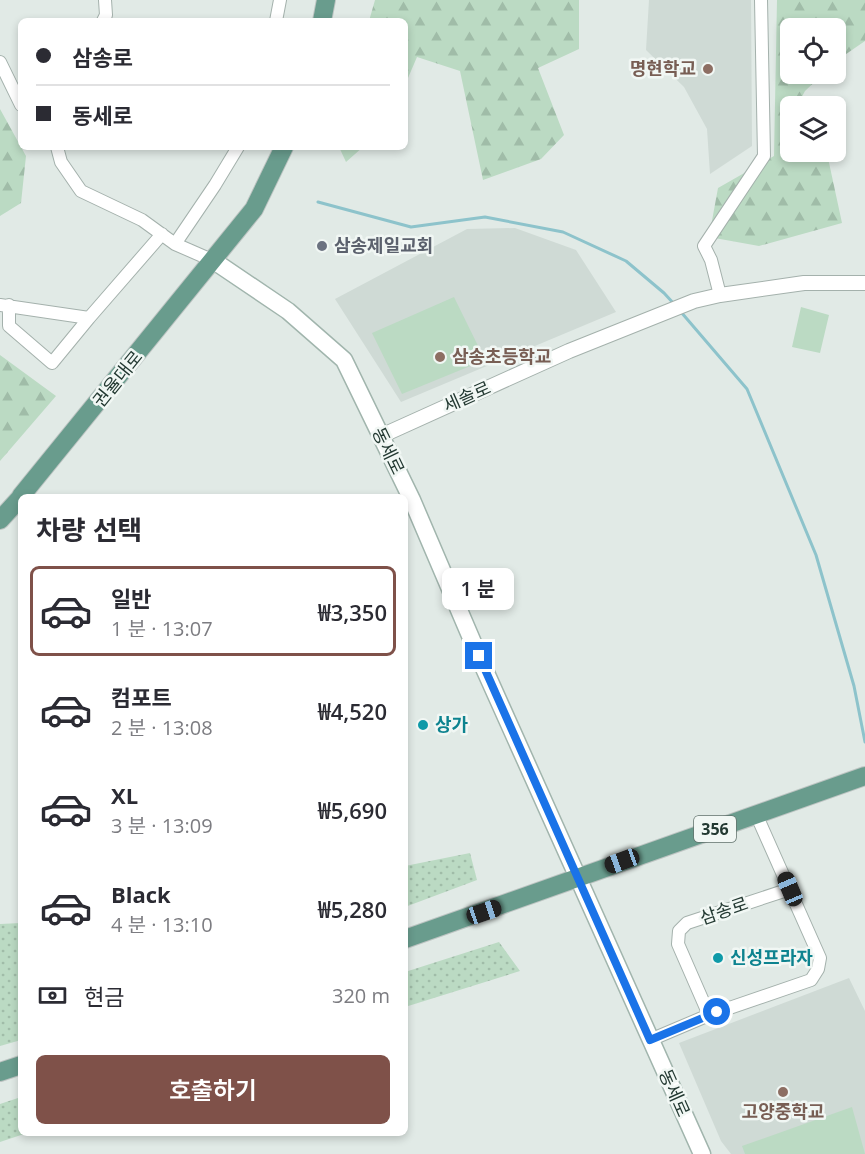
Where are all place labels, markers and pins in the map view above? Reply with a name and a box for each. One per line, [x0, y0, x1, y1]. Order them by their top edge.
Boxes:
place label: 명현학교 [630, 56, 696, 80]
marker: 명현학교 [701, 62, 715, 76]
place label: 삼송제일교회 [334, 233, 433, 257]
marker: 삼송제일교회 [315, 239, 329, 253]
place label: 삼송초등학교 [452, 344, 551, 368]
marker: 삼송초등학교 [433, 350, 447, 364]
place label: 상가 [435, 712, 469, 736]
marker: 상가 [416, 718, 430, 732]
place label: 신성프라자 [730, 945, 813, 969]
marker: 신성프라자 [711, 951, 725, 965]
marker: 고양중학교 [776, 1085, 790, 1099]
place label: 고양중학교 [742, 1099, 824, 1123]

